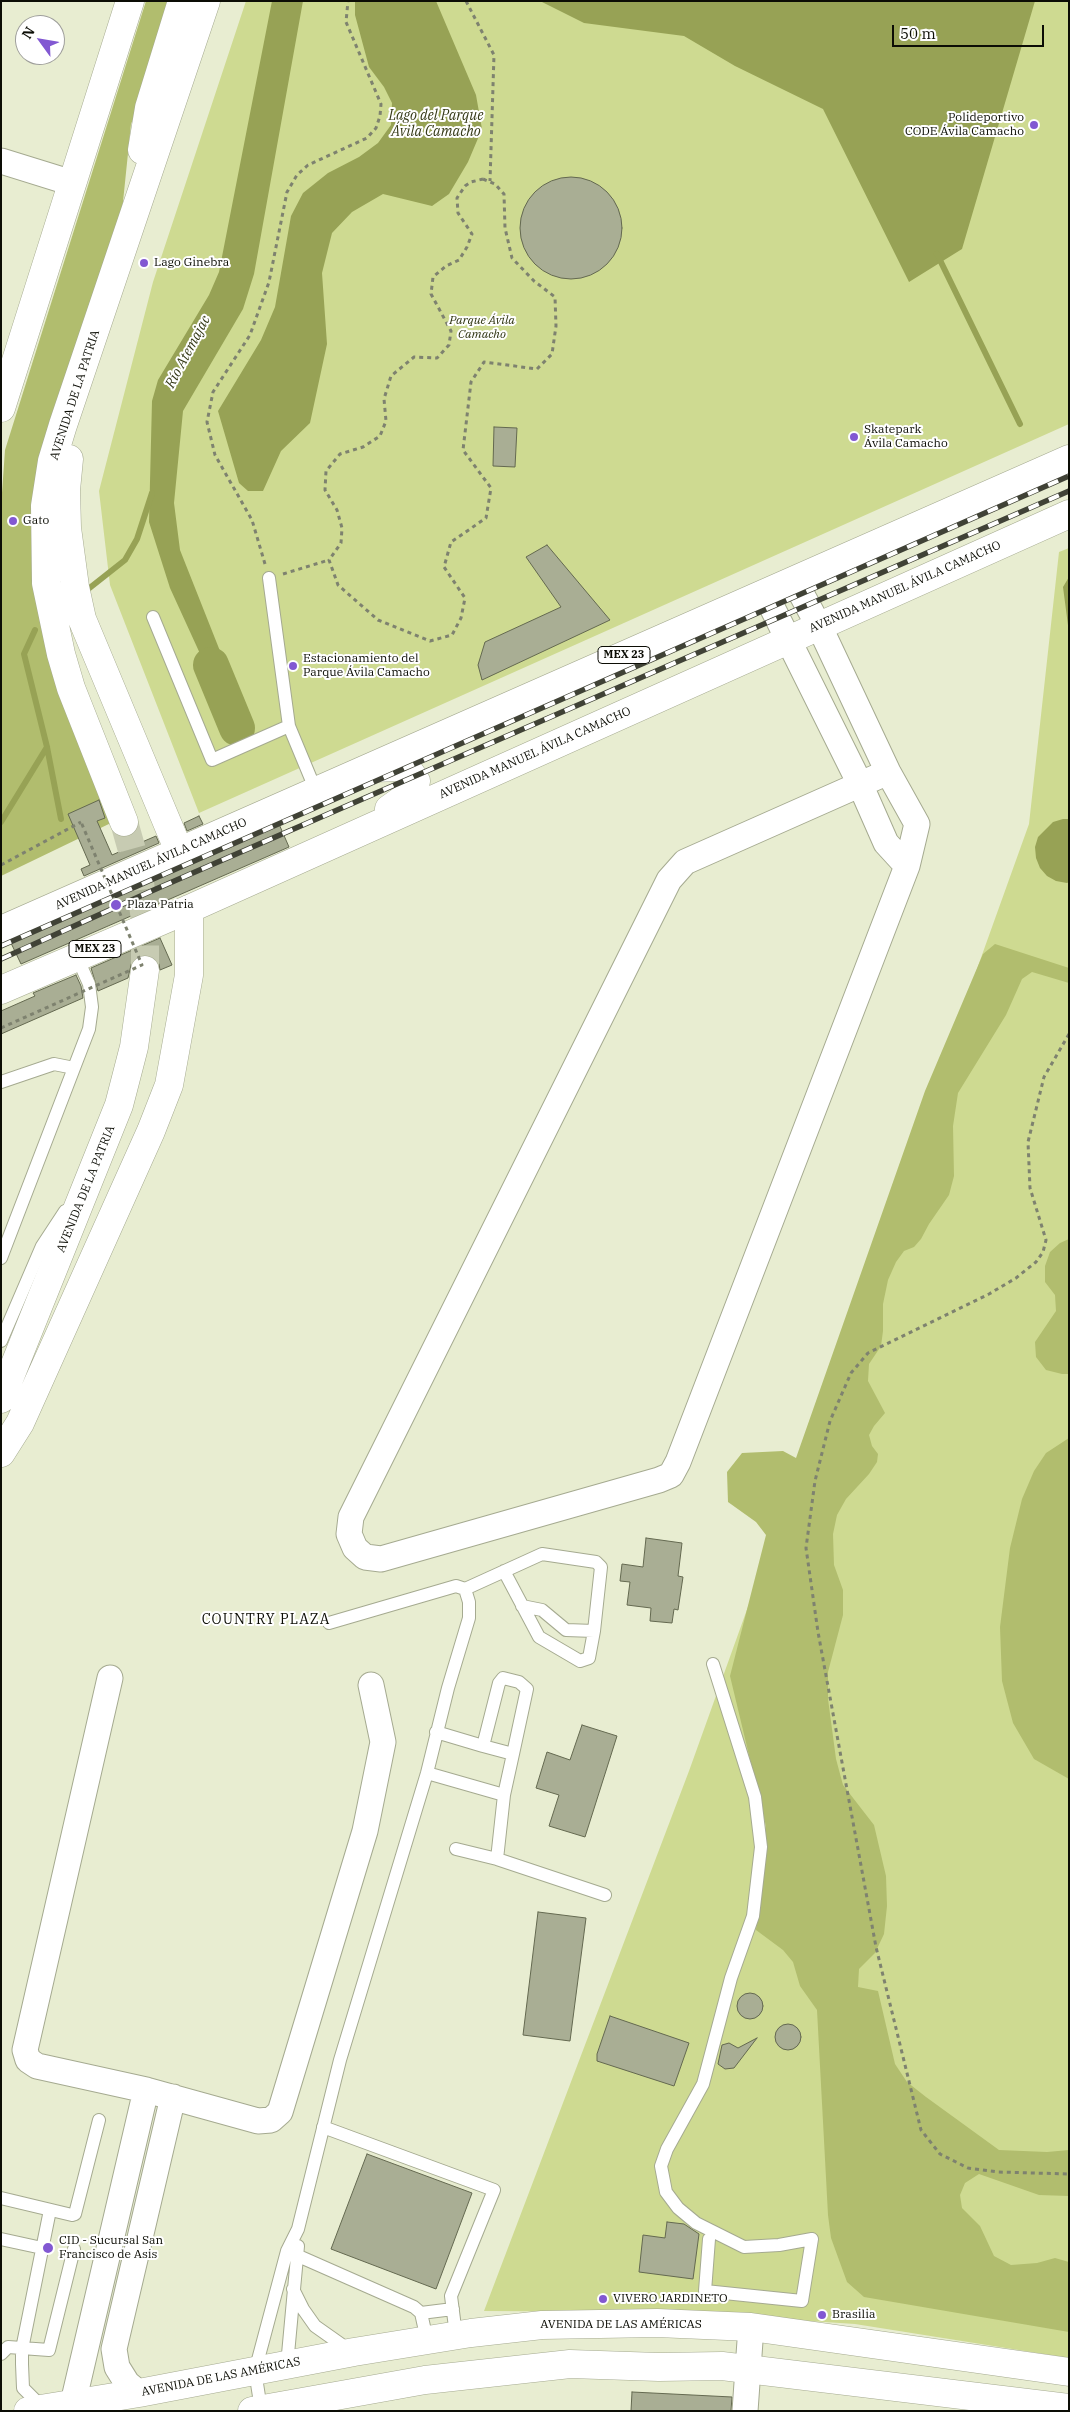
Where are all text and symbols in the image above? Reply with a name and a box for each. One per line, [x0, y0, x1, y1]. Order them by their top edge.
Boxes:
north arrow [15, 15, 65, 65]
scale bar [895, 15, 1048, 47]
text: N [18, 23, 39, 42]
text: 50 m [900, 24, 936, 43]
water label: Lago del Parque Ávila Camacho [388, 108, 484, 140]
place label: Polideportivo CODE Ávila Camacho [905, 111, 1024, 139]
marker: Polideportivo CODE Ávila Camacho [1028, 119, 1040, 131]
place label: Lago Ginebra [154, 256, 229, 270]
marker: Lago Ginebra [138, 257, 150, 269]
water label: Río Atemajac [162, 313, 214, 391]
park label: Parque Ávila Camacho [449, 314, 515, 342]
street label: AVENIDA DE LA PATRIA [47, 328, 103, 462]
place label: Skatepark Ávila Camacho [864, 423, 948, 451]
marker: Skatepark Ávila Camacho [848, 431, 860, 443]
place label: Gato [23, 514, 49, 528]
marker: Gato [7, 515, 19, 527]
street label: AVENIDA MANUEL ÁVILA CAMACHO [807, 538, 1003, 636]
road number: MEX 23 [598, 646, 650, 664]
place label: Estacionamiento del Parque Ávila Camacho [303, 652, 430, 680]
marker: Estacionamiento del Parque Ávila Camacho [287, 660, 299, 672]
street label: AVENIDA MANUEL ÁVILA CAMACHO [437, 704, 633, 802]
street label: AVENIDA MANUEL ÁVILA CAMACHO [53, 815, 249, 913]
marker: Plaza Patria [109, 898, 123, 912]
place label: Plaza Patria [127, 898, 194, 912]
road number: MEX 23 [69, 941, 121, 958]
street label: AVENIDA DE LA PATRIA [54, 1123, 118, 1255]
district label: COUNTRY PLAZA [200, 1612, 332, 1628]
place label: CID - Sucursal San Francisco de Asis [59, 2234, 163, 2262]
marker: CID - Sucursal San Francisco de Asis [41, 2241, 55, 2255]
place label: VIVERO JARDINETO [613, 2292, 728, 2306]
marker: VIVERO JARDINETO [597, 2293, 609, 2305]
place label: Brasilia [832, 2308, 875, 2322]
marker: Brasilia [816, 2309, 828, 2321]
street label: AVENIDA DE LAS AMÉRICAS [540, 2318, 702, 2332]
street label: AVENIDA DE LAS AMÉRICAS [140, 2355, 302, 2399]

